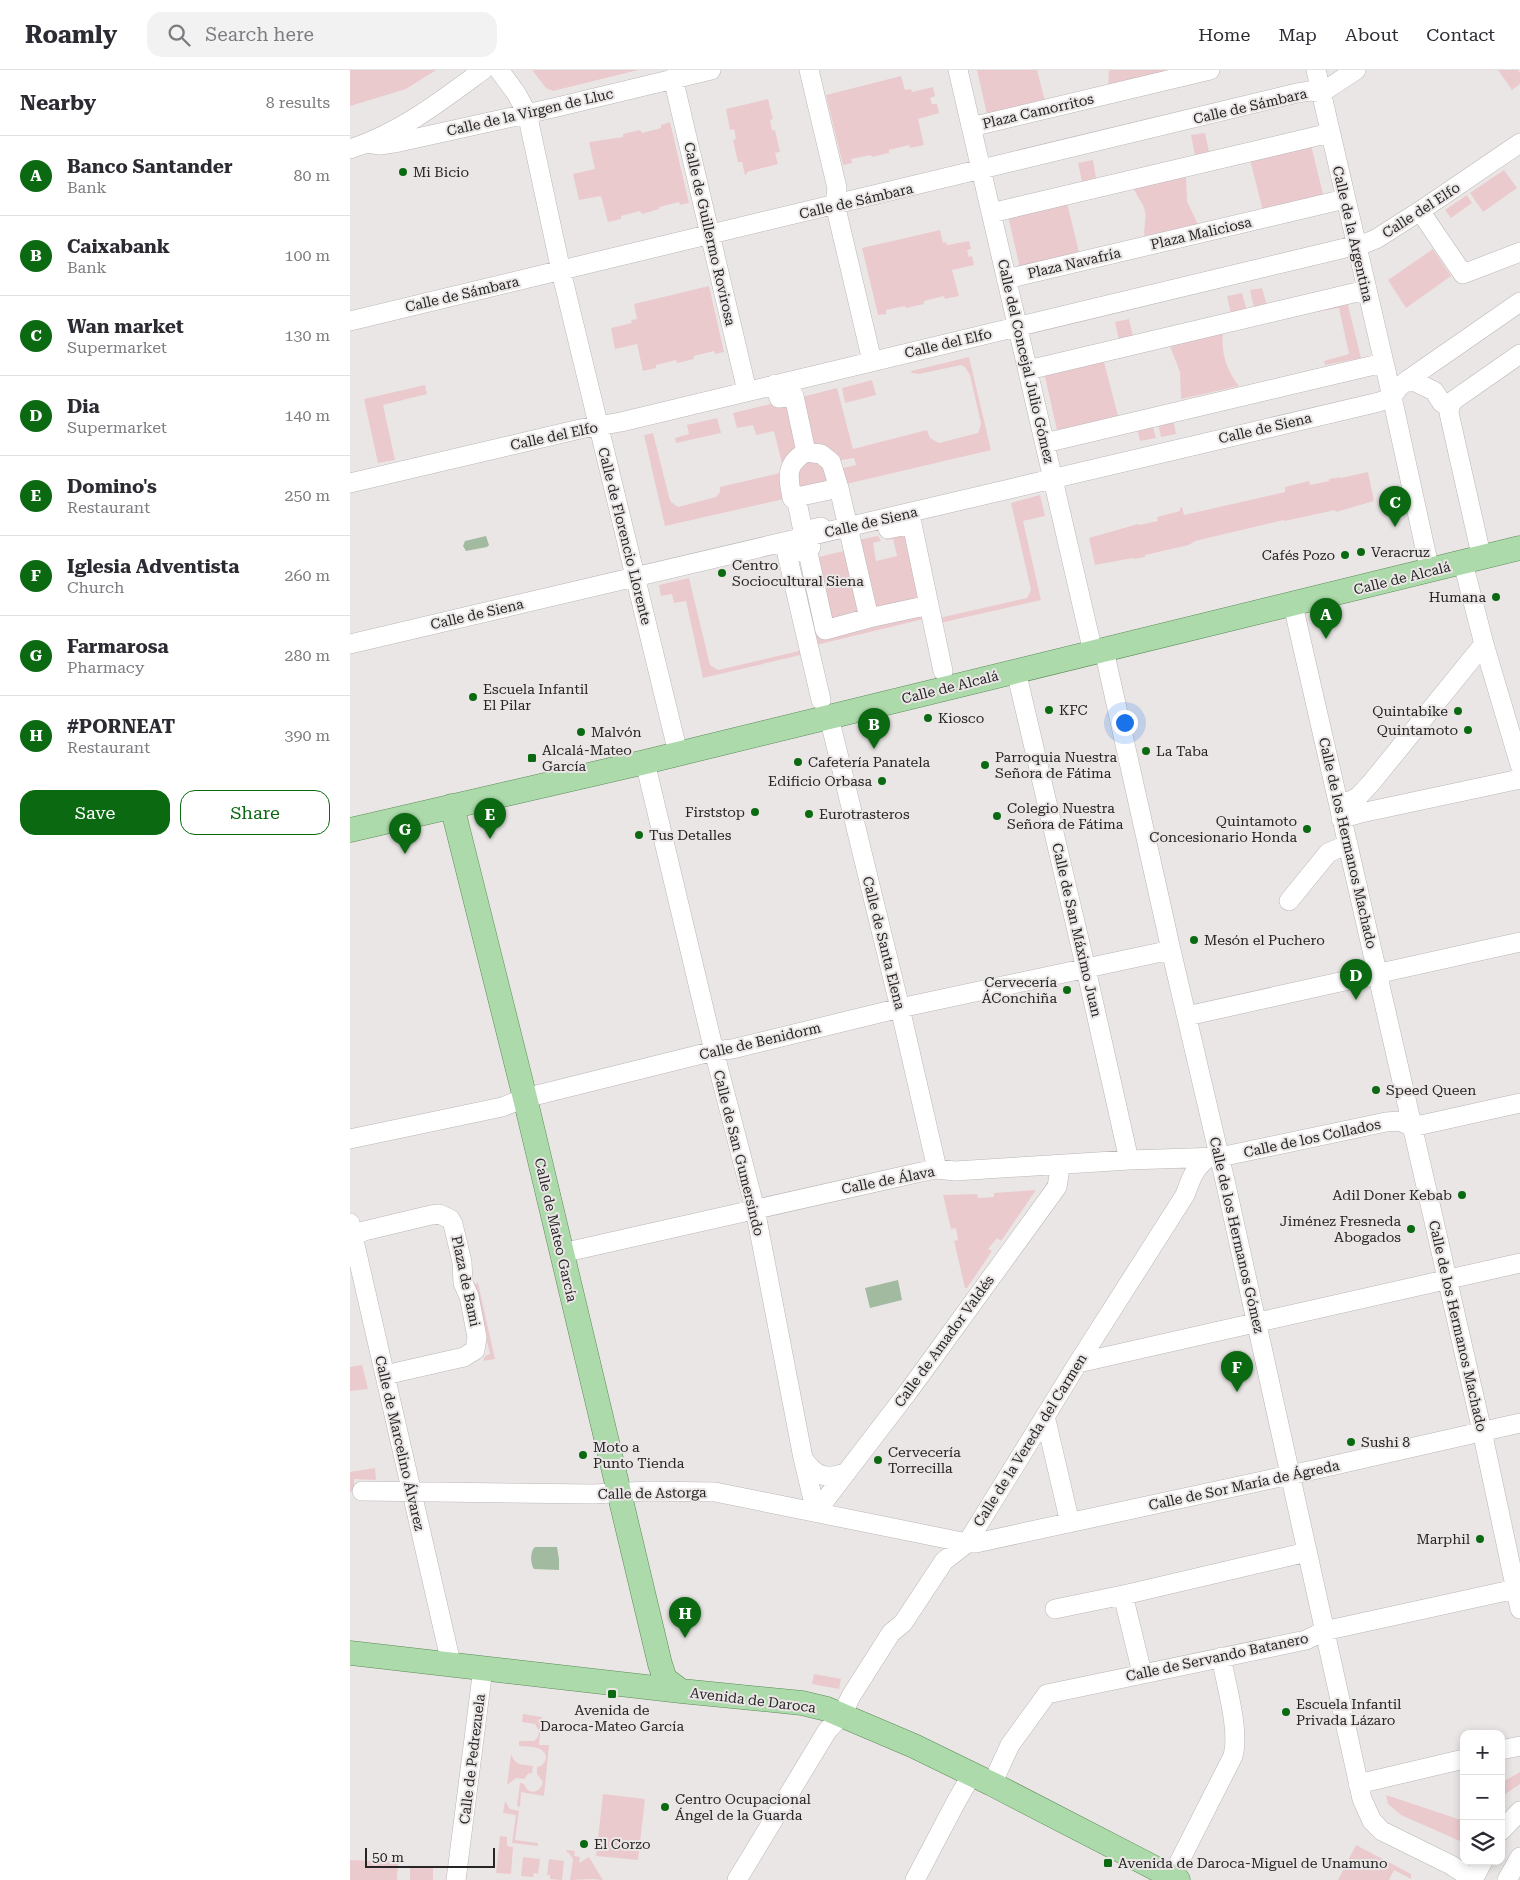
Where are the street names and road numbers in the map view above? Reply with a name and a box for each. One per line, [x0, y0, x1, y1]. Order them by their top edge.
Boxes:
street label: Calle de la Virgen de Lluc [445, 85, 615, 139]
street label: Calle de Sámbara [1192, 85, 1309, 127]
street label: Plaza Camorritos [981, 90, 1096, 132]
street label: Calle de Guillermo Rovirosa [681, 141, 739, 328]
street label: Calle de la Argentina [1330, 164, 1377, 304]
street label: Calle del Elfo [1379, 179, 1463, 241]
street label: Calle de Sámbara [798, 180, 915, 222]
street label: Plaza Maliciosa [1149, 214, 1253, 252]
street label: Plaza Navafría [1026, 244, 1123, 282]
street label: Calle del Concejal Julio Gómez [995, 257, 1057, 465]
street label: Calle de Sámbara [404, 273, 521, 315]
street label: Calle del Elfo [903, 325, 993, 361]
street label: Calle de Siena [1217, 409, 1314, 447]
street label: Calle del Elfo [509, 419, 599, 453]
street label: Calle de Florencio Llorente [595, 446, 655, 627]
street label: Calle de Siena [823, 503, 920, 541]
street label: Calle de Alcalá [1352, 558, 1453, 598]
street label: Calle de Siena [429, 595, 526, 633]
street label: Calle de Alcalá [900, 667, 1001, 707]
street label: Calle de los Hermanos Machado [1316, 736, 1380, 950]
street label: Calle de San Máximo Juan [1049, 841, 1105, 1019]
street label: Calle de Santa Elena [860, 875, 908, 1012]
street label: Calle de Benidorm [698, 1019, 823, 1063]
street label: Calle de San Gumersindo [711, 1068, 767, 1238]
street label: Calle de los Collados [1242, 1116, 1382, 1160]
street label: Calle de los Hermanos Gómez [1207, 1135, 1267, 1335]
street label: Calle de Mateo García [532, 1156, 580, 1304]
street label: Calle de Álava [840, 1163, 936, 1197]
street label: Calle de los Hermanos Machado [1426, 1219, 1490, 1433]
street label: Plaza de Bami [449, 1234, 484, 1329]
street label: Calle de Amador Valdés [891, 1272, 997, 1410]
street label: Calle de la Vereda del Carmen [970, 1351, 1090, 1529]
street label: Calle de Marcelino Álvarez [372, 1354, 428, 1532]
street label: Calle de Sor María de Ágreda [1147, 1457, 1341, 1513]
street label: Calle de Astorga [597, 1484, 707, 1502]
street label: Calle de Servando Batanero [1124, 1630, 1310, 1684]
street label: Avenida de Daroca [689, 1684, 817, 1716]
street label: Calle de Pedrezuela [456, 1693, 488, 1825]

